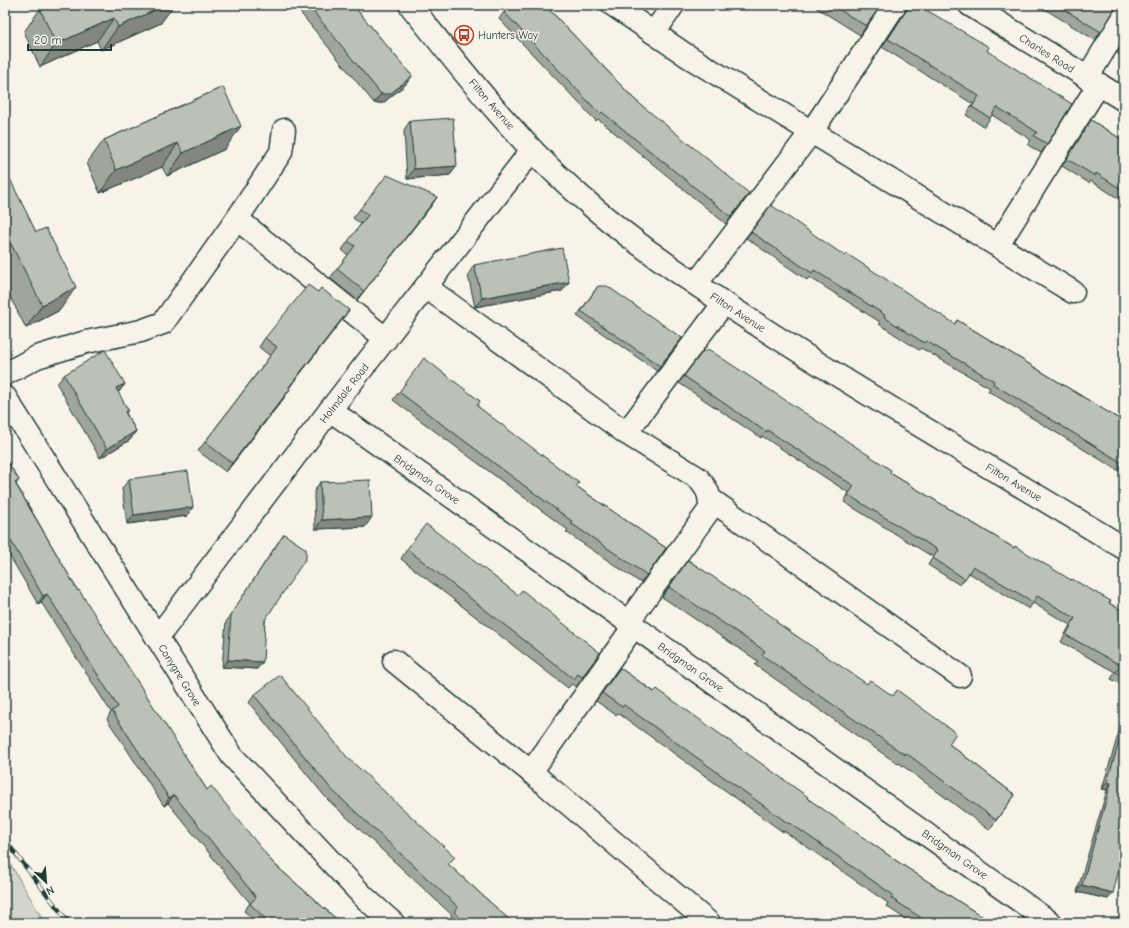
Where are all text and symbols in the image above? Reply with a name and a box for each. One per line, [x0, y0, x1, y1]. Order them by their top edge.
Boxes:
bus stop icon: Hunters Way [453, 24, 475, 46]
scale bar [28, 26, 111, 52]
place label: Hunters Way [478, 29, 538, 42]
street label: Charles Road [1017, 31, 1077, 76]
text: 20 m [34, 33, 62, 47]
street label: Filton Avenue [466, 76, 518, 133]
street label: Filton Avenue [708, 290, 768, 335]
street label: Holmdale Road [317, 361, 372, 426]
street label: Bridgman Grove [391, 452, 463, 507]
street label: Filton Avenue [983, 461, 1045, 505]
street label: Bridgman Grove [655, 640, 727, 695]
street label: Conygre Grove [155, 642, 204, 709]
street label: Bridgman Grove [919, 827, 991, 882]
north arrow [26, 862, 66, 902]
text: N [44, 883, 56, 898]

